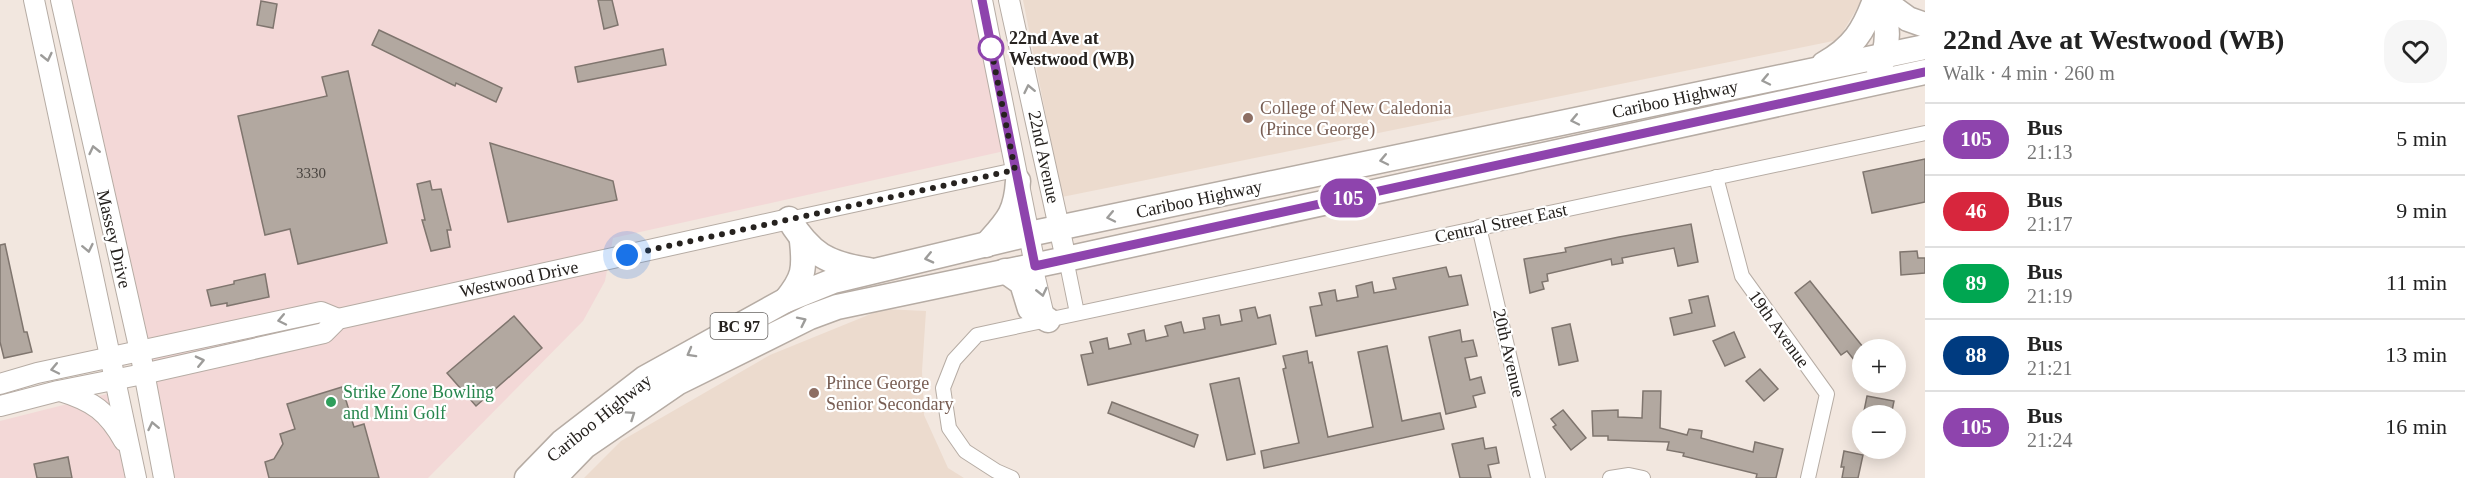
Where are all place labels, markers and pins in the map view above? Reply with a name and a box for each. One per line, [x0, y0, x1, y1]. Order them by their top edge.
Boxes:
place label: 22nd Ave at Westwood (WB) [1009, 28, 1135, 70]
marker: 22nd Ave at Westwood (WB) [978, 35, 1004, 61]
place label: College of New Caledonia (Prince George) [1260, 98, 1451, 140]
marker: College of New Caledonia (Prince George) [1241, 111, 1255, 125]
place label: Prince George Senior Secondary [826, 373, 953, 414]
place label: Strike Zone Bowling and Mini Golf [343, 382, 494, 423]
marker: Prince George Senior Secondary [807, 386, 821, 400]
marker: Strike Zone Bowling and Mini Golf [324, 395, 338, 409]

